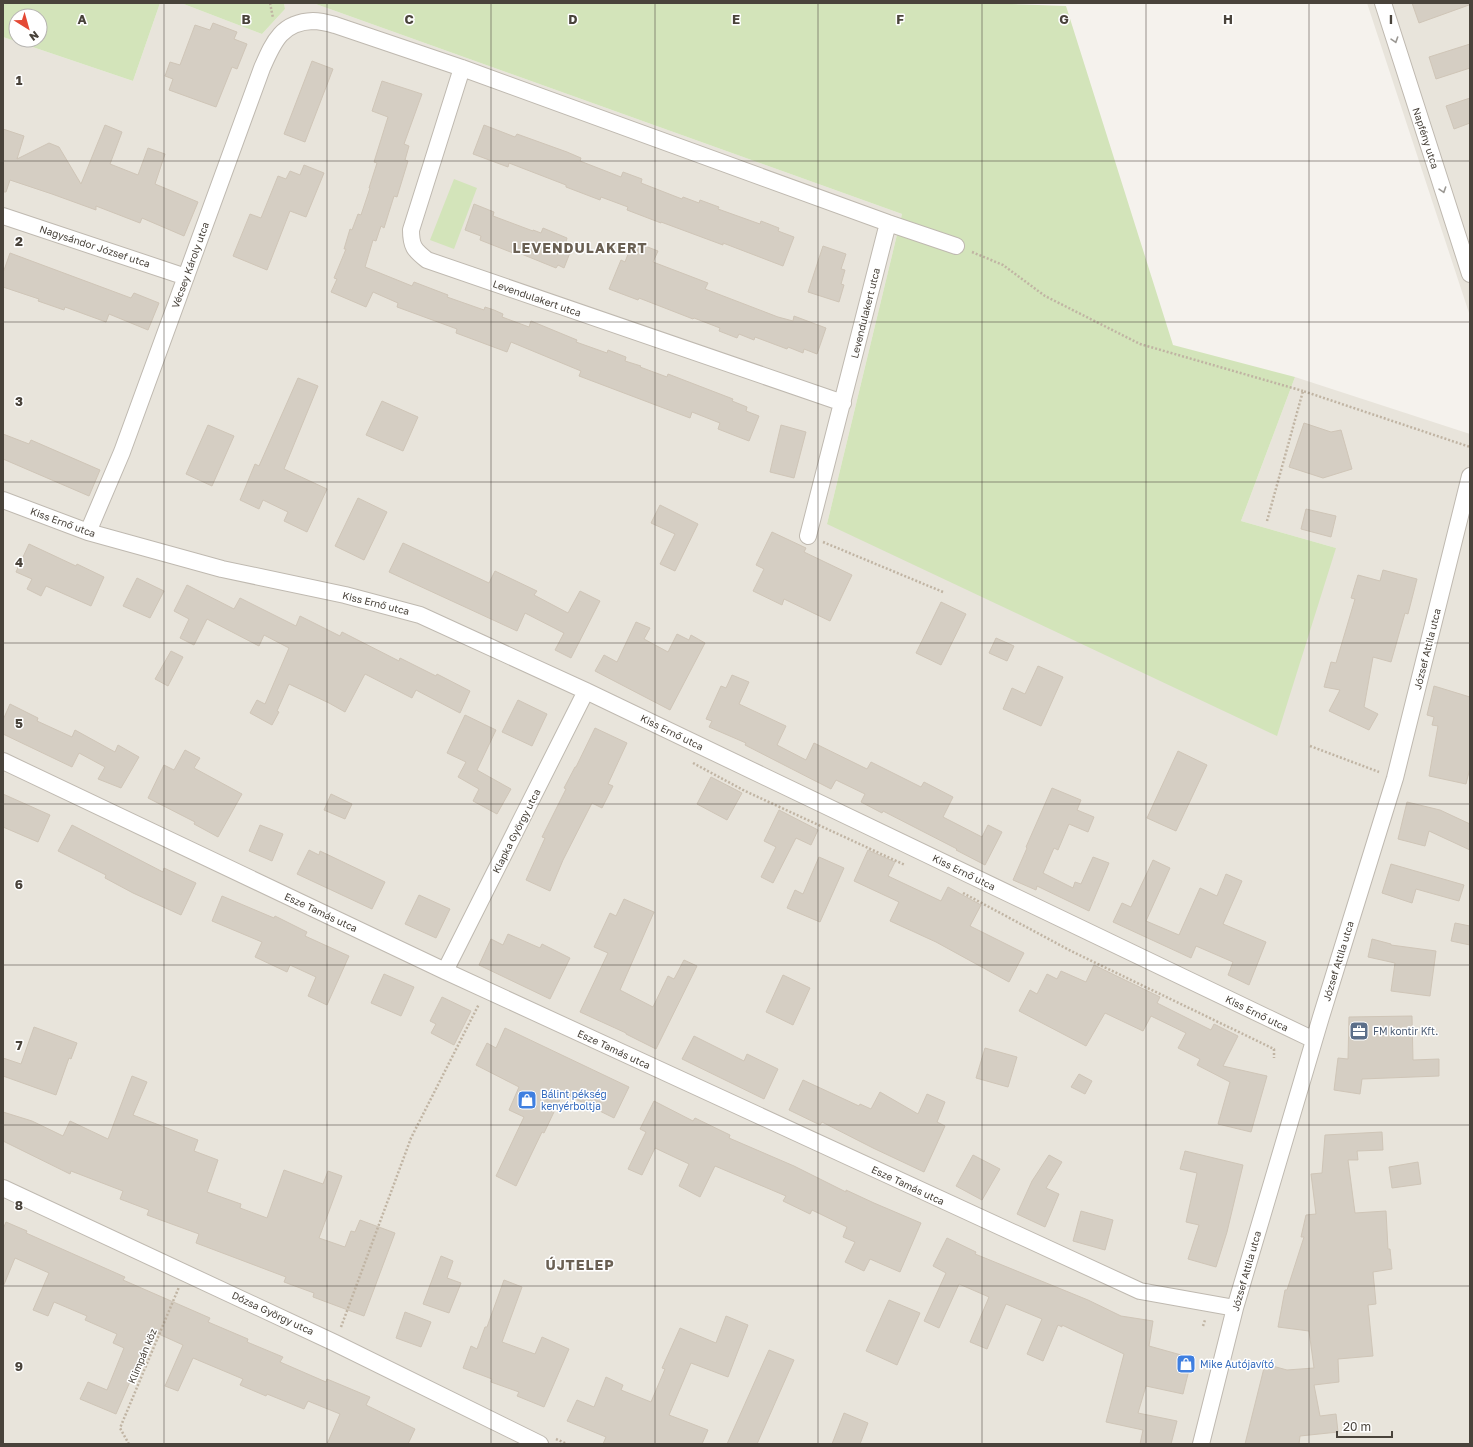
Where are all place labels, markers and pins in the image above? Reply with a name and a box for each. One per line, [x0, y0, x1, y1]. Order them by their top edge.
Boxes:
office icon: FM kontir Kft. [1348, 1020, 1370, 1042]
place label: FM kontir Kft. [1373, 1025, 1438, 1037]
place label: Bálint pékség kenyérboltja [541, 1088, 607, 1112]
shop icon: Bálint pékség kenyérboltja [516, 1089, 538, 1111]
shop icon: Mike Autójavító [1175, 1353, 1197, 1375]
place label: Mike Autójavító [1200, 1358, 1274, 1370]

